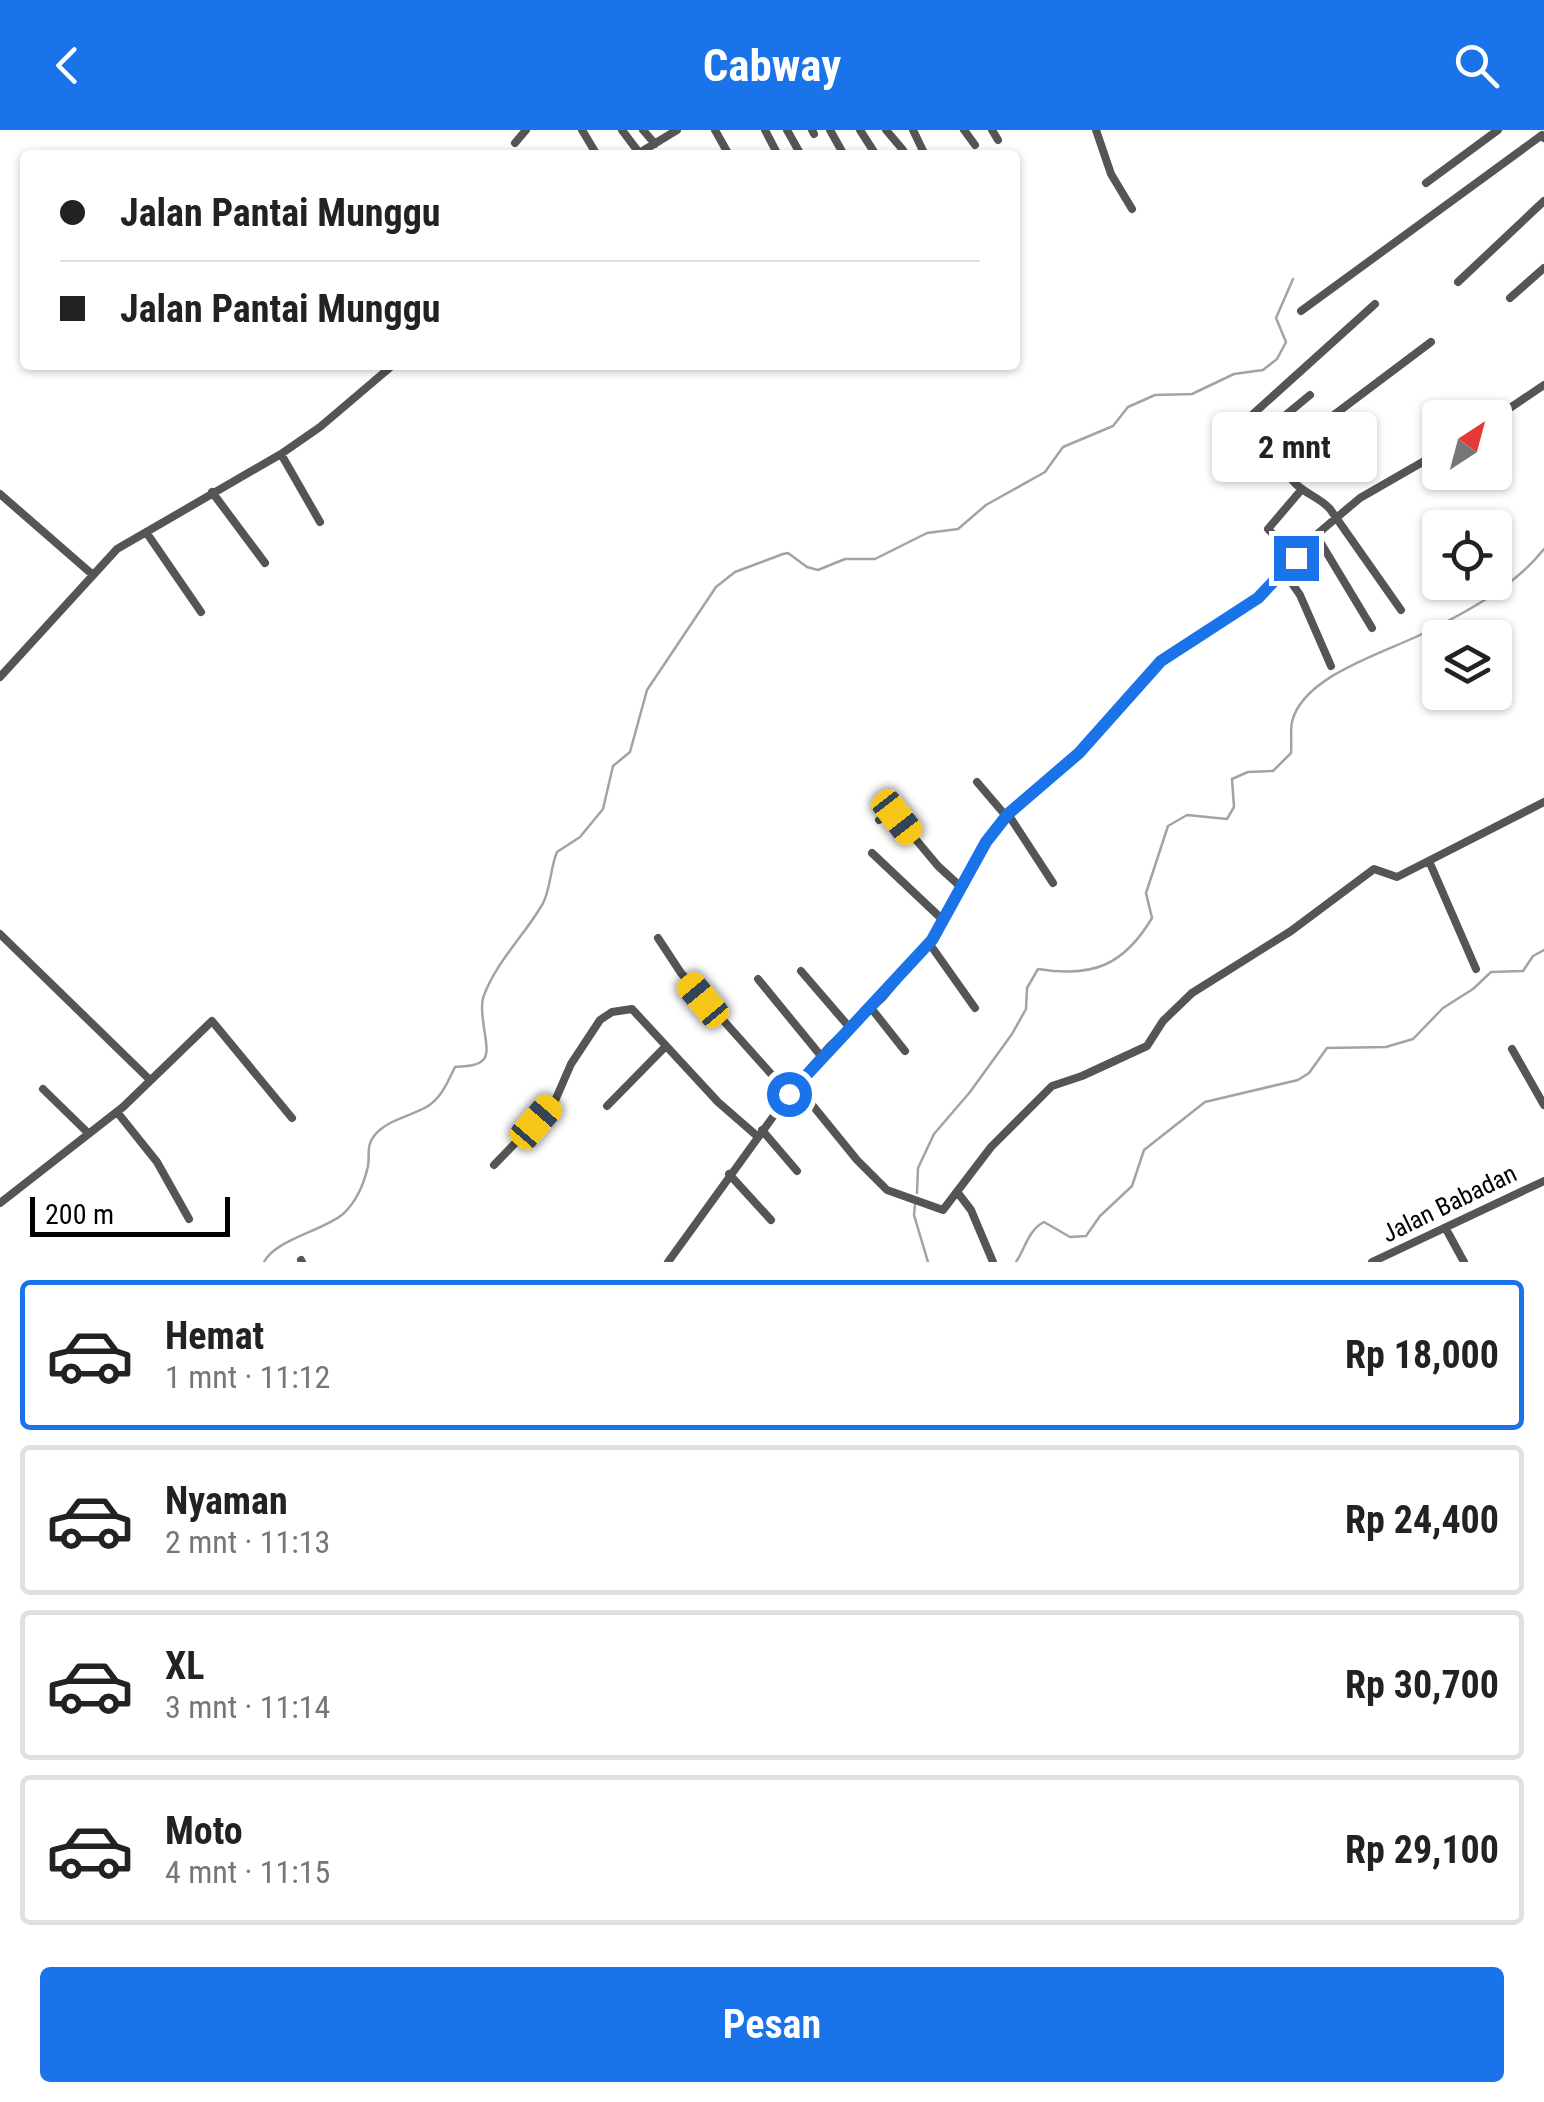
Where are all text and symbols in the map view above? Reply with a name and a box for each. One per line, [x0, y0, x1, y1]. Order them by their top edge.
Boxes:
icon: back [40, 38, 95, 93]
icon: search [1449, 38, 1504, 93]
text: Cabway [703, 39, 841, 92]
text: Jalan Pantai Munggu [120, 191, 441, 235]
text: Jalan Pantai Munggu [120, 287, 441, 331]
north arrow [1422, 400, 1512, 490]
map controls [1422, 400, 1512, 710]
callout: 2 mnt [1214, 413, 1378, 483]
text: 2 mnt [1258, 428, 1331, 466]
button: locate [1422, 510, 1512, 600]
route end [1274, 536, 1319, 581]
button: layers [1422, 620, 1512, 710]
car [867, 784, 927, 850]
car [672, 967, 734, 1033]
route start [767, 1072, 812, 1117]
car [505, 1090, 567, 1154]
street label: Jalan Babadan [1377, 1158, 1521, 1248]
scale bar [30, 1192, 230, 1236]
text: 200 m [45, 1198, 114, 1231]
icon: car [45, 1310, 135, 1400]
text: Hemat [165, 1314, 264, 1358]
text: Rp 18,000 [1345, 1333, 1499, 1377]
text: 1 mnt · 11:12 [165, 1358, 330, 1396]
icon: car [45, 1475, 135, 1565]
text: Nyaman [165, 1479, 288, 1523]
text: Rp 24,400 [1345, 1498, 1499, 1542]
text: 2 mnt · 11:13 [165, 1523, 330, 1561]
icon: car [45, 1640, 135, 1730]
text: XL [165, 1644, 204, 1688]
text: Rp 30,700 [1345, 1663, 1499, 1707]
text: 3 mnt · 11:14 [165, 1688, 330, 1726]
icon: car [45, 1805, 135, 1895]
text: Moto [165, 1809, 243, 1853]
text: Rp 29,100 [1345, 1828, 1499, 1872]
text: 4 mnt · 11:15 [165, 1853, 330, 1891]
button: Pesan [40, 1967, 1504, 2082]

